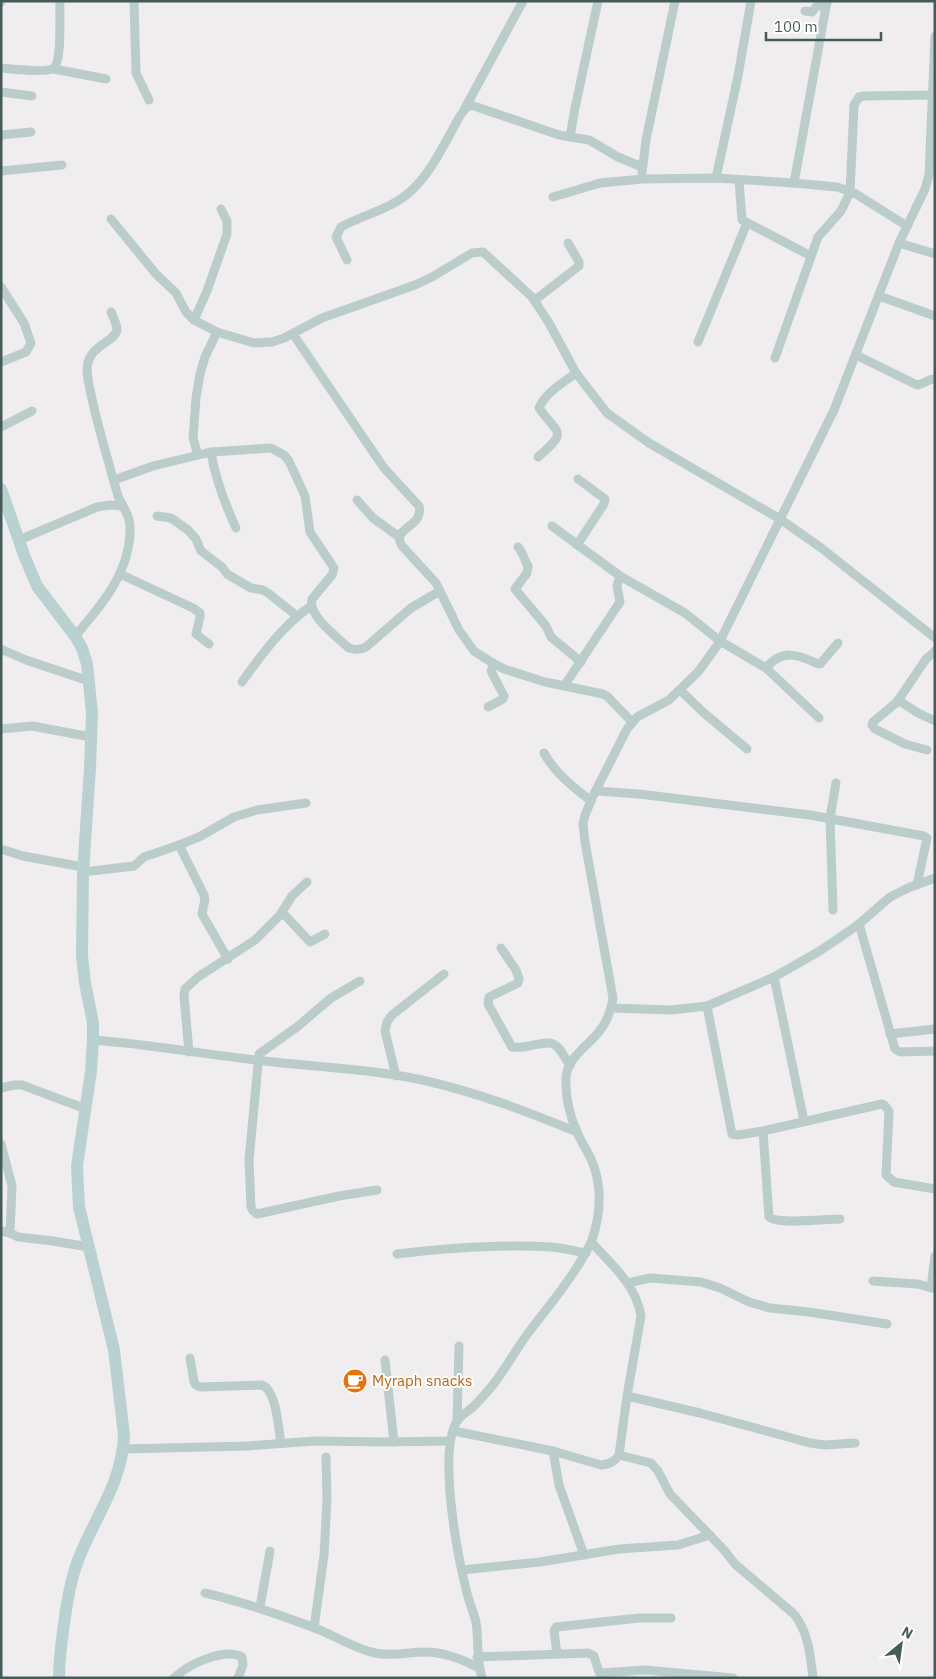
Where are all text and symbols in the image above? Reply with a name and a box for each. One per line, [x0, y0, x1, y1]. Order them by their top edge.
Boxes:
scale bar [766, 10, 881, 42]
text: 100 m [774, 17, 818, 36]
cafe icon: Myraph snacks [342, 1368, 368, 1394]
place label: Myraph snacks [372, 1371, 472, 1390]
north arrow [876, 1619, 926, 1669]
text: N [899, 1622, 916, 1643]

